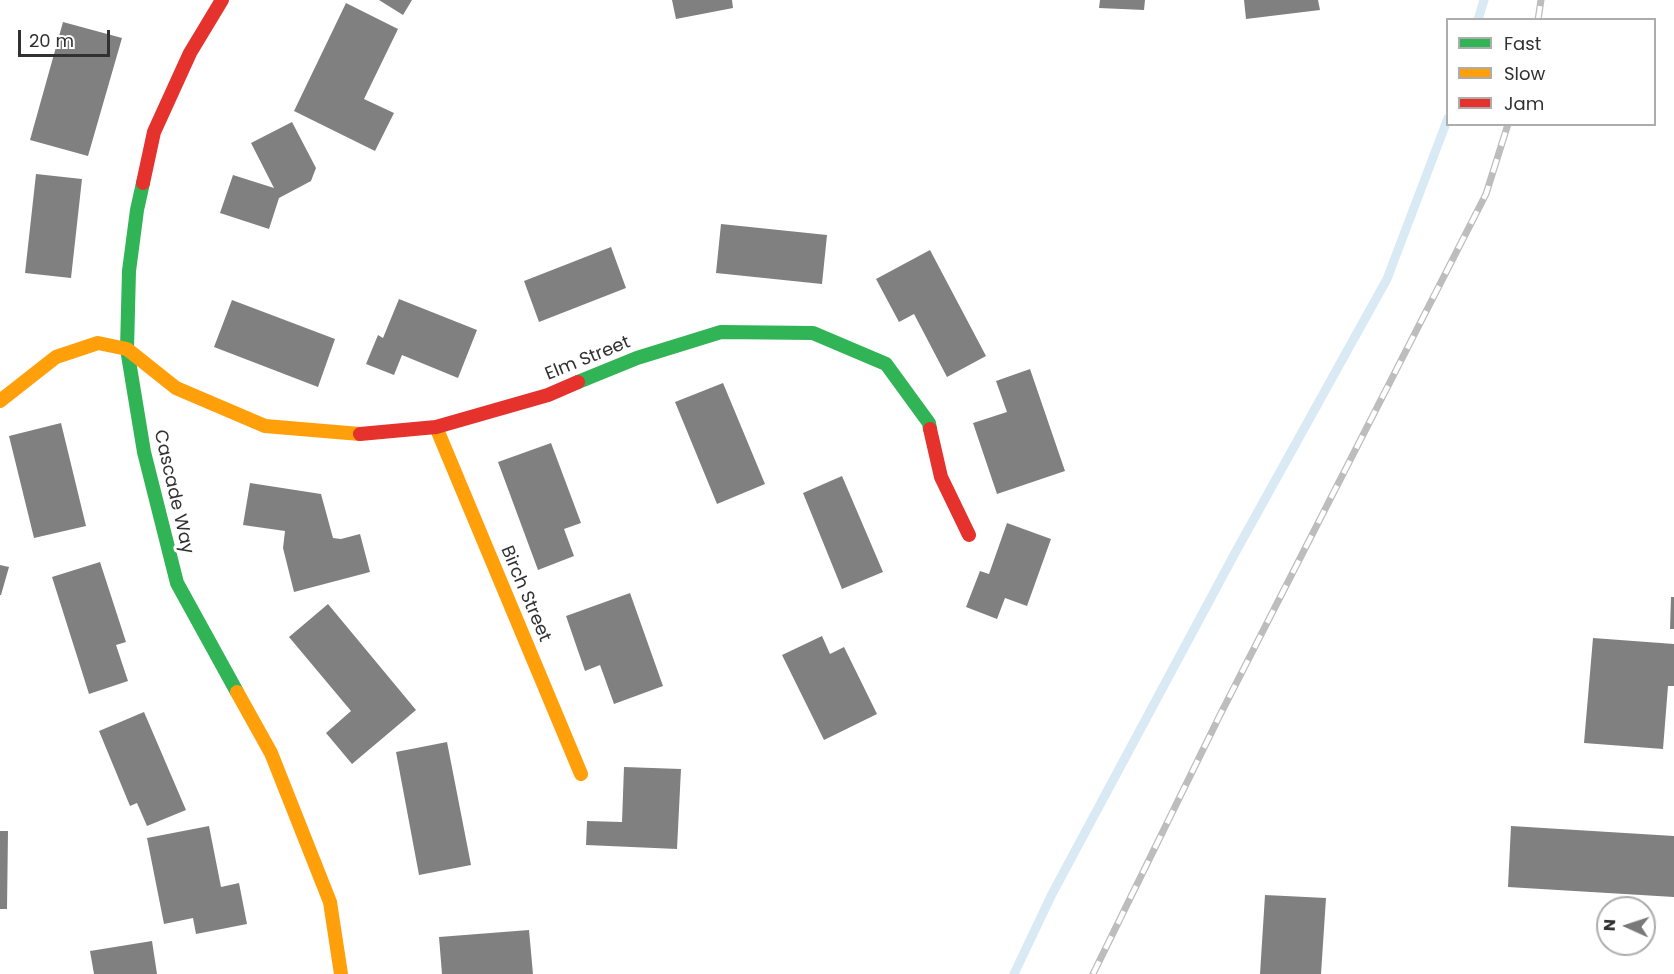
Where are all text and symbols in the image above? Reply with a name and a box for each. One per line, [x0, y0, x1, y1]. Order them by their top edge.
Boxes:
scale bar [21, 18, 112, 56]
legend [1446, 18, 1656, 126]
text: 20 m [29, 28, 74, 53]
text: Fast [1504, 31, 1541, 56]
text: Slow [1504, 61, 1545, 86]
text: Jam [1504, 91, 1544, 116]
street label: Elm Street [542, 332, 634, 386]
street label: Cascade Way [148, 428, 198, 556]
street label: Birch Street [495, 543, 555, 645]
north arrow [1596, 896, 1656, 956]
text: N [1598, 919, 1621, 932]

